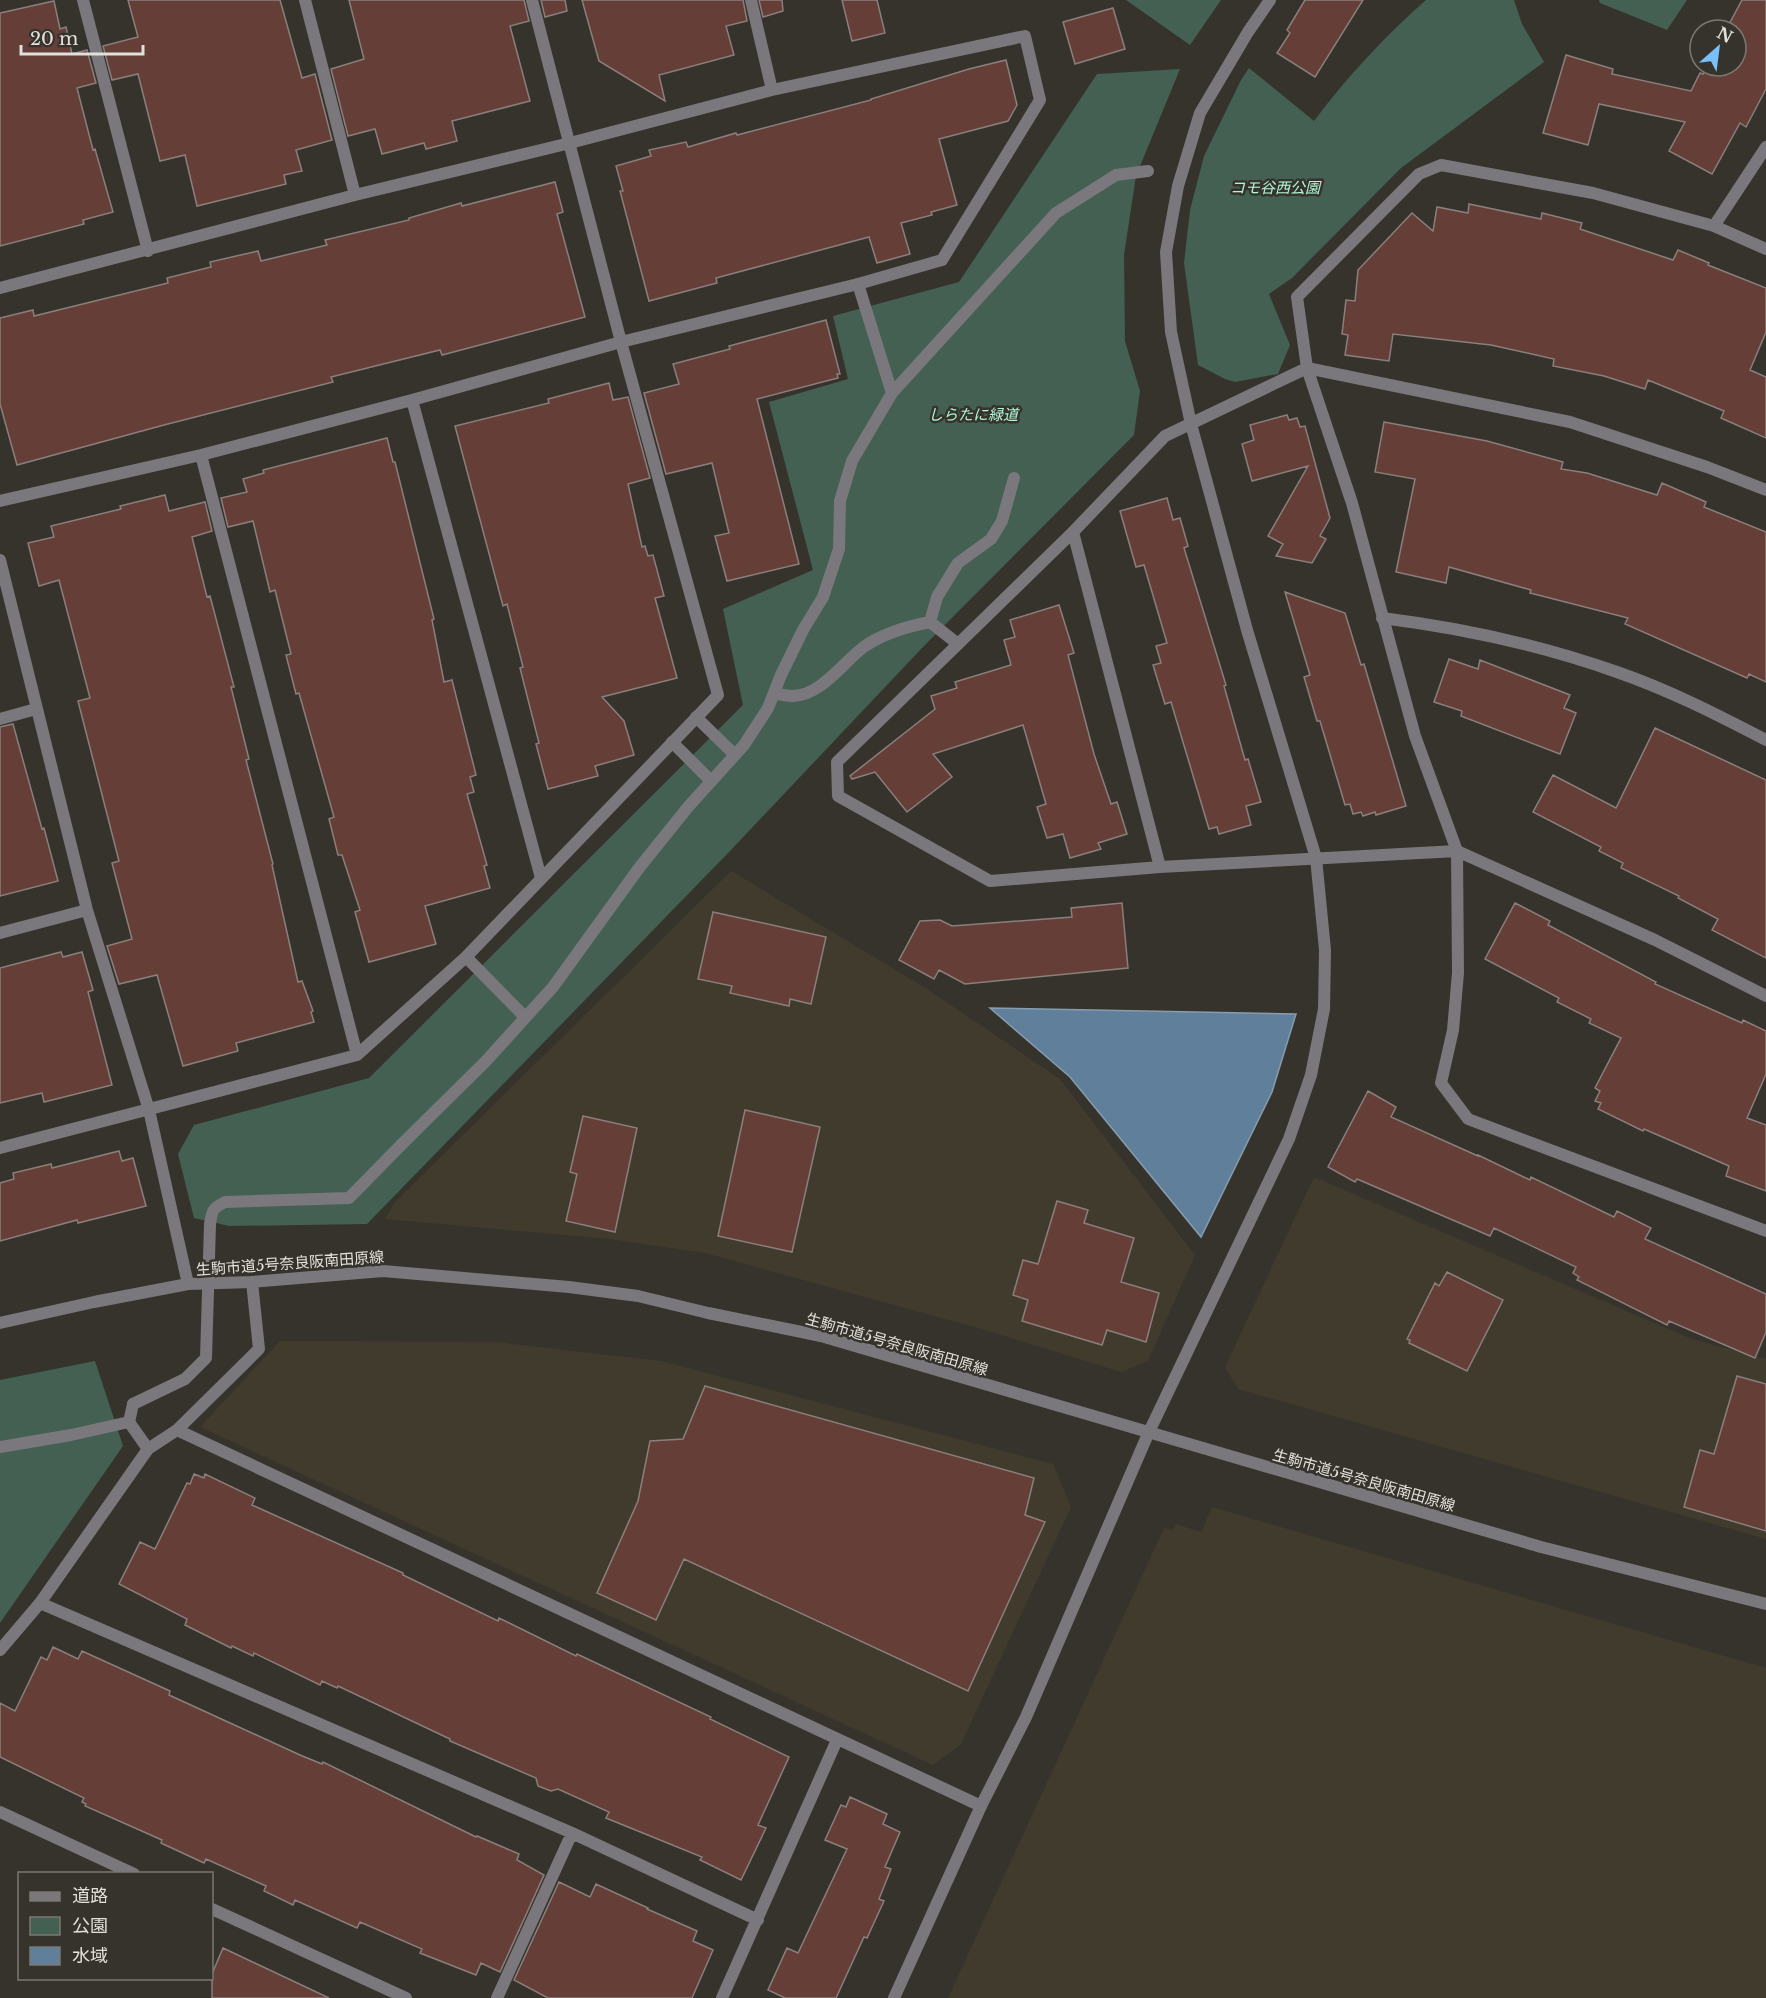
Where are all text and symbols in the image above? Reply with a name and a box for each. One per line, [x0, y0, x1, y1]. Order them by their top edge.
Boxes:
scale bar [21, 18, 142, 56]
north arrow [1688, 18, 1748, 78]
text: N [1714, 22, 1736, 47]
text: 20 m [30, 28, 78, 50]
park label: コモ谷西公園 [1230, 178, 1322, 197]
park label: しらたに緑道 [928, 405, 1020, 424]
street label: 生駒市道5号奈良阪南田原線 [195, 1247, 385, 1279]
street label: 生駒市道5号奈良阪南田原線 [804, 1309, 990, 1379]
street label: 生駒市道5号奈良阪南田原線 [1271, 1445, 1457, 1515]
legend [18, 1872, 213, 1980]
text: 道路 [72, 1885, 108, 1907]
text: 公園 [72, 1915, 108, 1937]
text: 水域 [72, 1945, 108, 1967]

